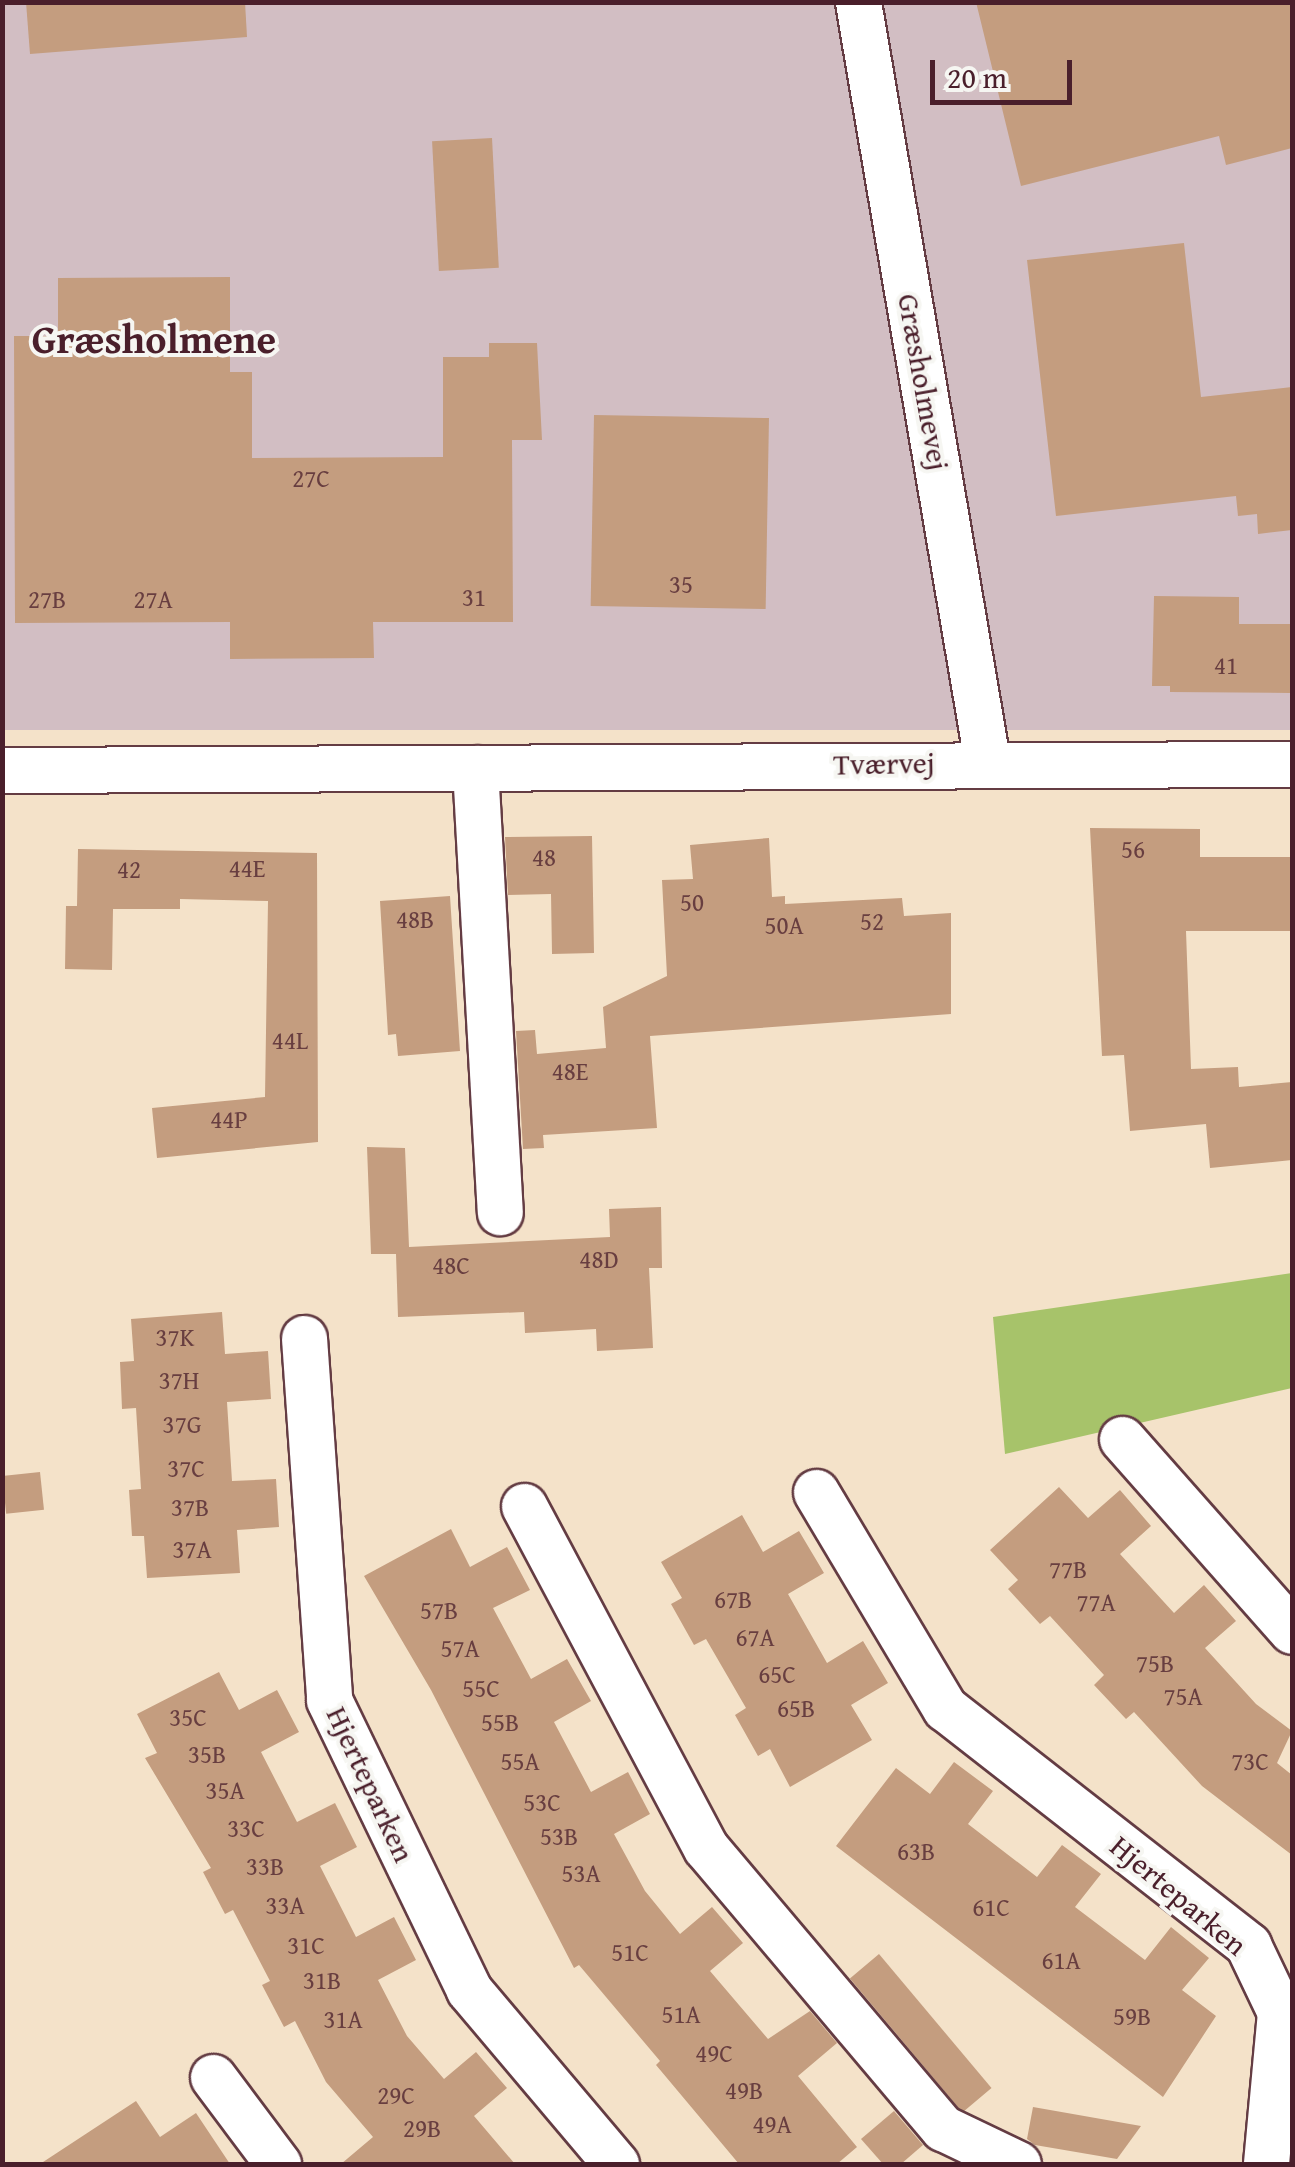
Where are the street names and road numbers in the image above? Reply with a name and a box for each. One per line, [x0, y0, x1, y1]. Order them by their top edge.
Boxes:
street label: Græsholmevej [891, 291, 957, 473]
street label: Tværvej [833, 744, 935, 782]
street label: Hjerteparken [319, 1701, 423, 1867]
street label: Hjerteparken [1103, 1827, 1255, 1963]

